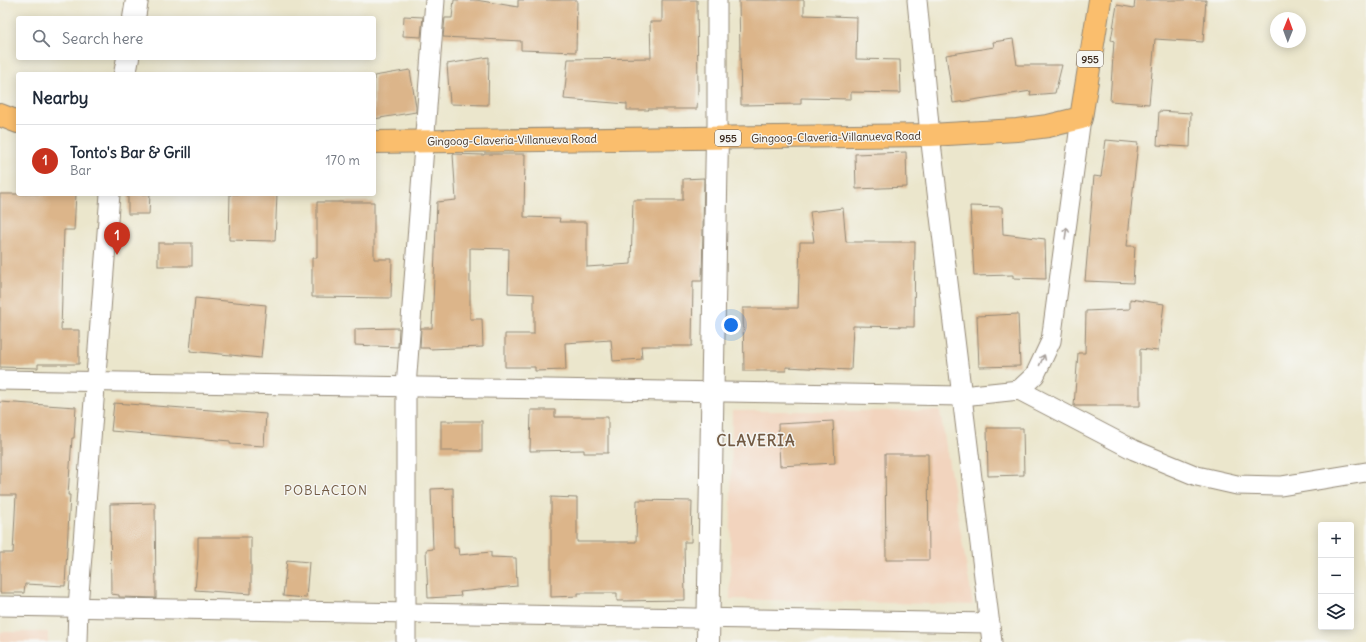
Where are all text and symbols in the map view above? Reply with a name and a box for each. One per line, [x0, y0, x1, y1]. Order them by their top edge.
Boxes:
north arrow [1270, 12, 1306, 48]
search box [16, 16, 376, 60]
icon: search [30, 27, 52, 49]
text: Search here [62, 29, 143, 48]
road number: 955 [1077, 51, 1103, 67]
text: Nearby [32, 87, 88, 109]
street label: Gingoog-Claveria-Villanueva Road [751, 129, 922, 145]
road number: 955 [715, 130, 741, 146]
street label: Gingoog-Claveria-Villanueva Road [427, 132, 598, 148]
text: Tonto's Bar & Grill [70, 143, 191, 162]
text: 1 [42, 152, 48, 169]
text: 170 m [325, 152, 360, 169]
text: Bar [70, 162, 91, 179]
pin: 1 [104, 222, 130, 255]
one-way arrow [1062, 227, 1070, 240]
your location [721, 315, 741, 335]
one-way arrow [1039, 355, 1046, 367]
district label: CLAVERIA [716, 431, 796, 450]
district label: POBLACION [284, 482, 368, 499]
map controls [1318, 522, 1354, 630]
button: + [1318, 522, 1354, 558]
button: − [1318, 558, 1354, 594]
button: layers [1318, 594, 1354, 630]

